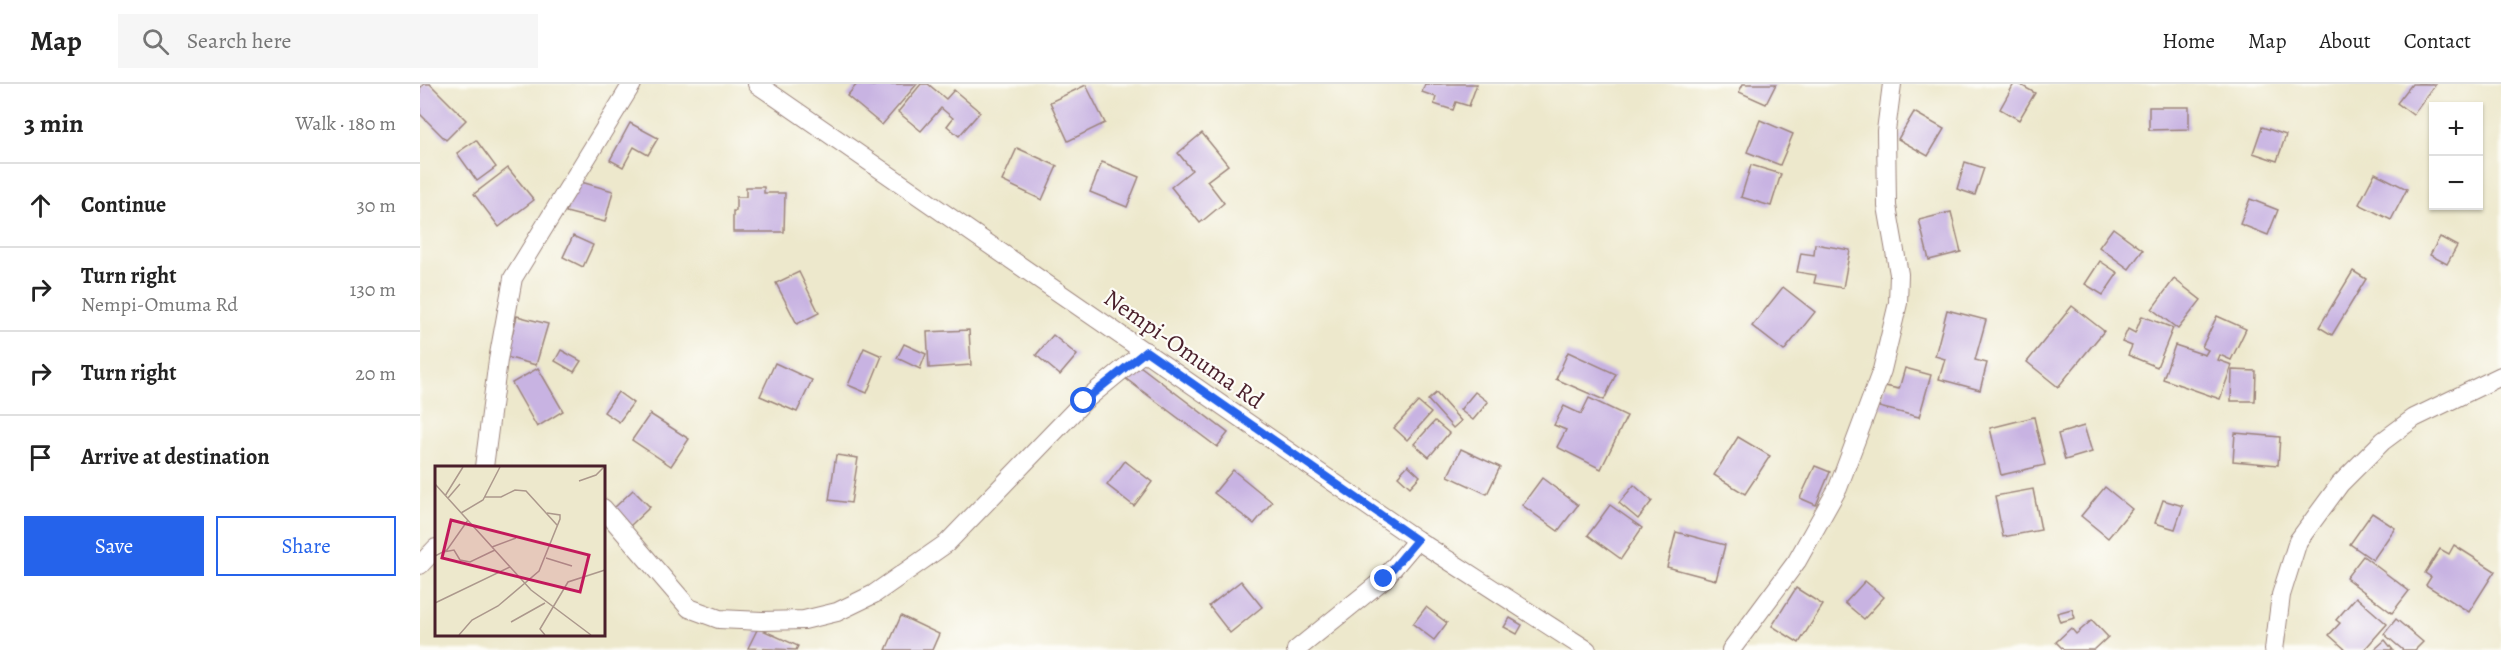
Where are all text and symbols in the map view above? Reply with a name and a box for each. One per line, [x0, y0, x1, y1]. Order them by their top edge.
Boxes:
search box [118, 14, 538, 68]
text: Map [30, 22, 82, 60]
icon: search [139, 25, 172, 58]
text: Search here [187, 26, 291, 56]
text: Home [2162, 27, 2215, 55]
text: Map [2248, 27, 2286, 55]
text: About [2319, 27, 2371, 55]
text: Contact [2404, 27, 2471, 55]
map controls [2429, 102, 2483, 210]
button: + [2429, 102, 2483, 156]
text: 3 min [24, 106, 84, 141]
text: Walk · 180 m [295, 110, 396, 137]
button: − [2429, 156, 2483, 210]
icon: ahead [24, 189, 57, 222]
text: Continue [81, 190, 166, 220]
text: 30 m [356, 192, 396, 219]
text: Turn right [81, 261, 177, 291]
icon: right [24, 273, 57, 306]
text: 130 m [350, 276, 396, 303]
street label: Nempi-Omuma Rd [1098, 282, 1270, 416]
text: Nempi-Omuma Rd [81, 291, 238, 318]
icon: right [24, 357, 57, 390]
text: Turn right [81, 358, 177, 388]
text: 20 m [355, 360, 396, 387]
route start [1070, 387, 1096, 413]
icon: arrive [24, 441, 57, 474]
text: Arrive at destination [81, 442, 270, 472]
inset map [435, 466, 604, 635]
button: Save [24, 516, 204, 576]
button: Share [216, 516, 396, 576]
route end [1370, 565, 1396, 591]

